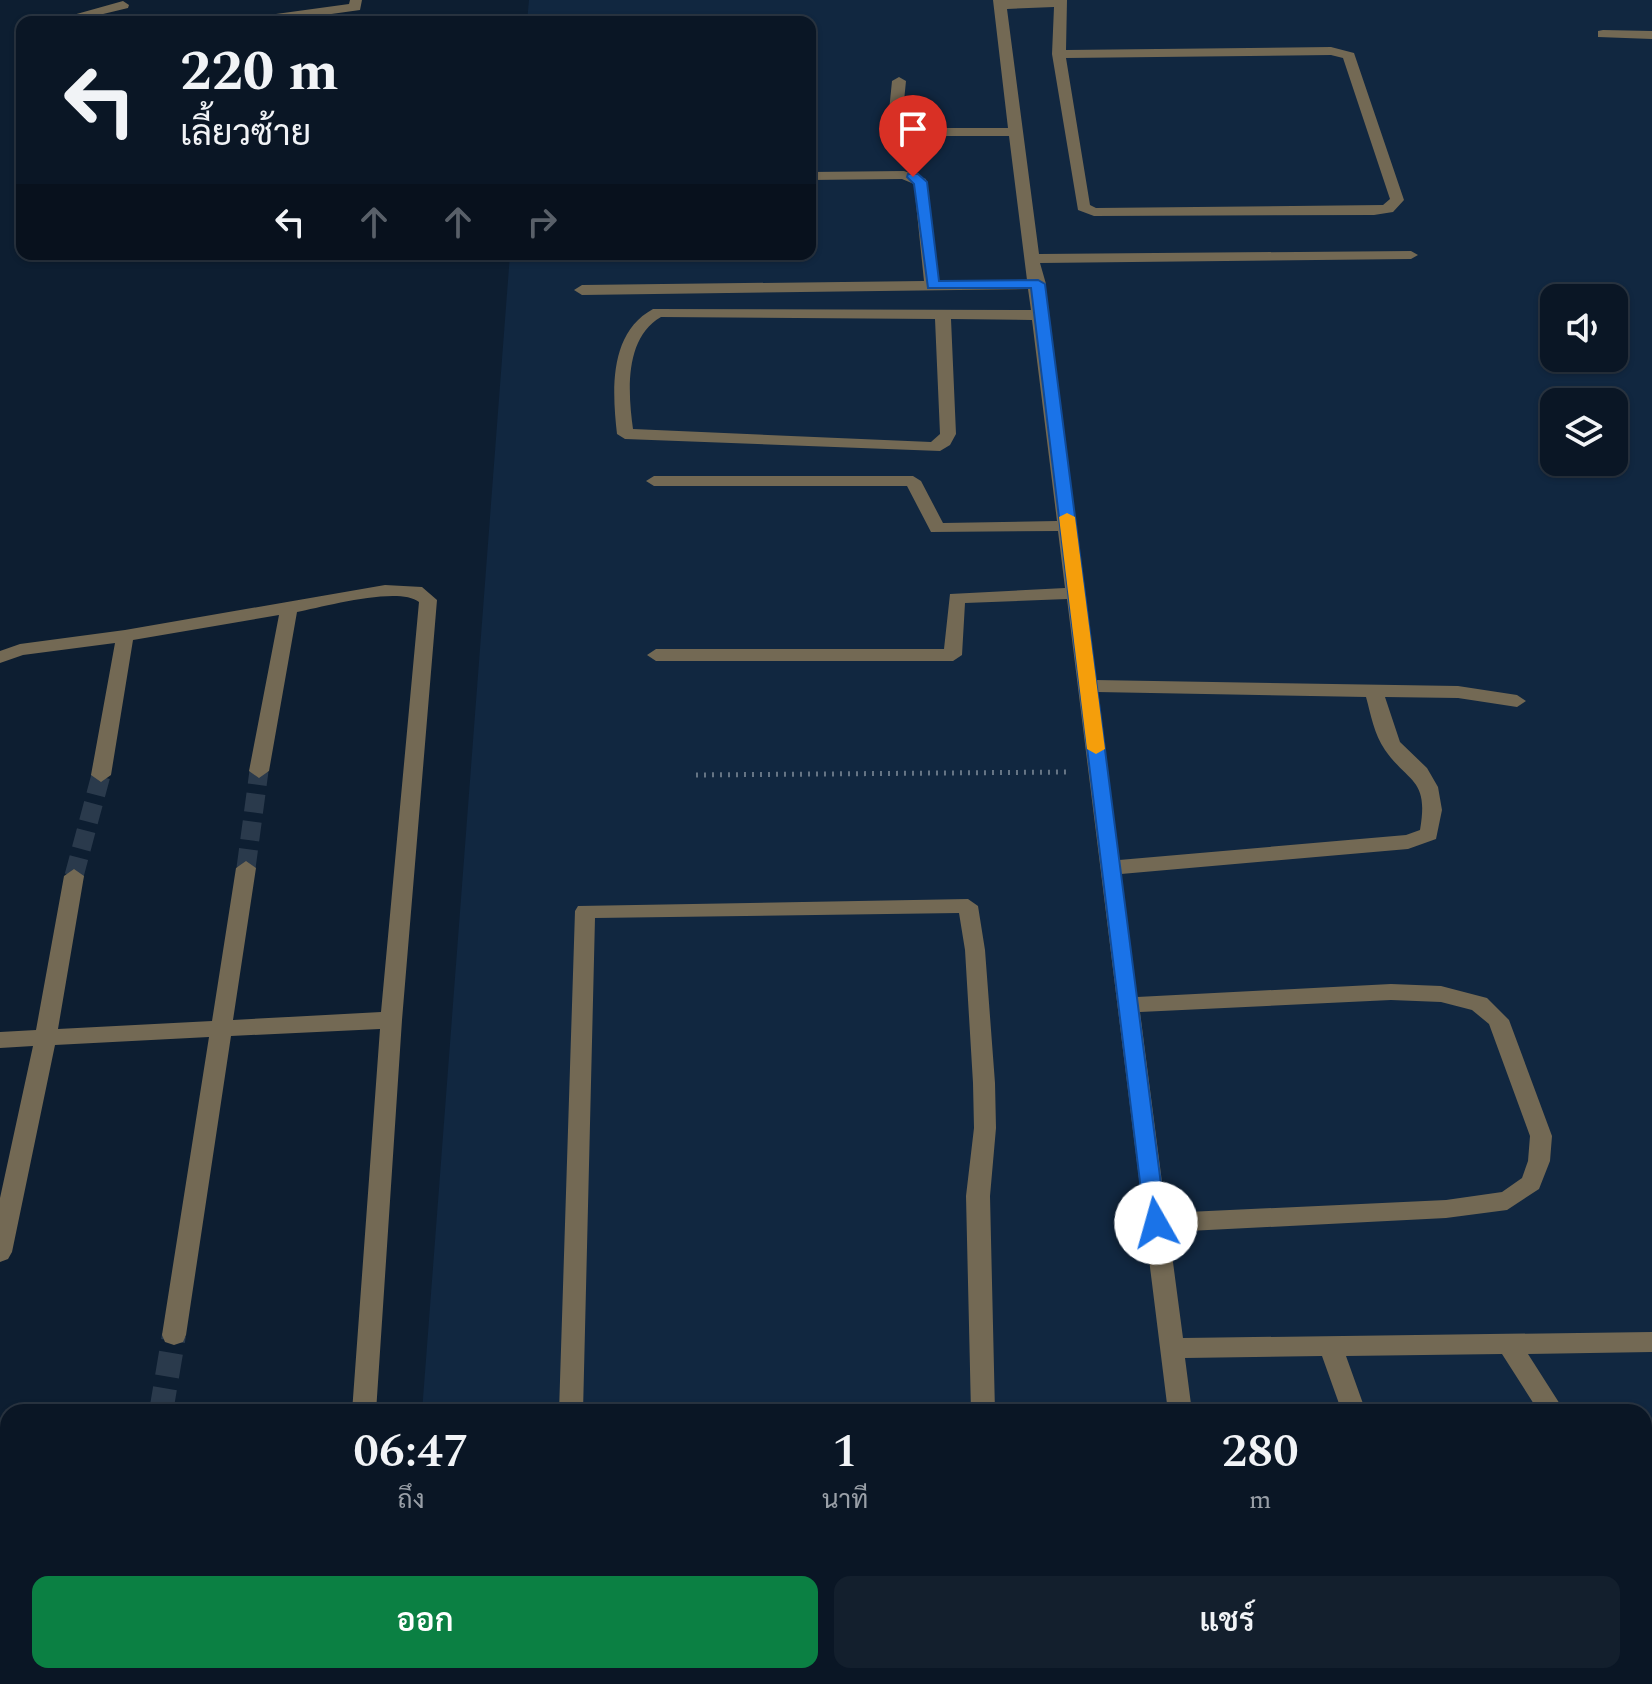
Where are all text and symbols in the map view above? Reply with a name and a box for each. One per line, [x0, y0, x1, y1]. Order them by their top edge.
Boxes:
text: 220 m [180, 30, 339, 115]
icon: left [48, 48, 152, 152]
pin [879, 95, 947, 177]
text: เลี้ยวซ้าย [180, 107, 311, 162]
icon: arrive [891, 107, 935, 151]
icon: left [268, 200, 312, 244]
icon: ahead [352, 200, 396, 244]
icon: ahead [436, 200, 480, 244]
icon: right [520, 200, 564, 244]
map controls [1540, 284, 1628, 476]
button: sound [1540, 284, 1628, 372]
button: layers [1540, 388, 1628, 476]
position arrow [1114, 1181, 1198, 1265]
text: 06:47 [353, 1415, 469, 1488]
text: 1 [832, 1415, 858, 1488]
text: 280 [1222, 1415, 1299, 1488]
text: ถึง [398, 1480, 424, 1520]
text: นาที [822, 1480, 868, 1520]
text: m [1249, 1480, 1271, 1520]
button: ออก [32, 1576, 818, 1668]
button: แชร์ [834, 1576, 1620, 1668]

